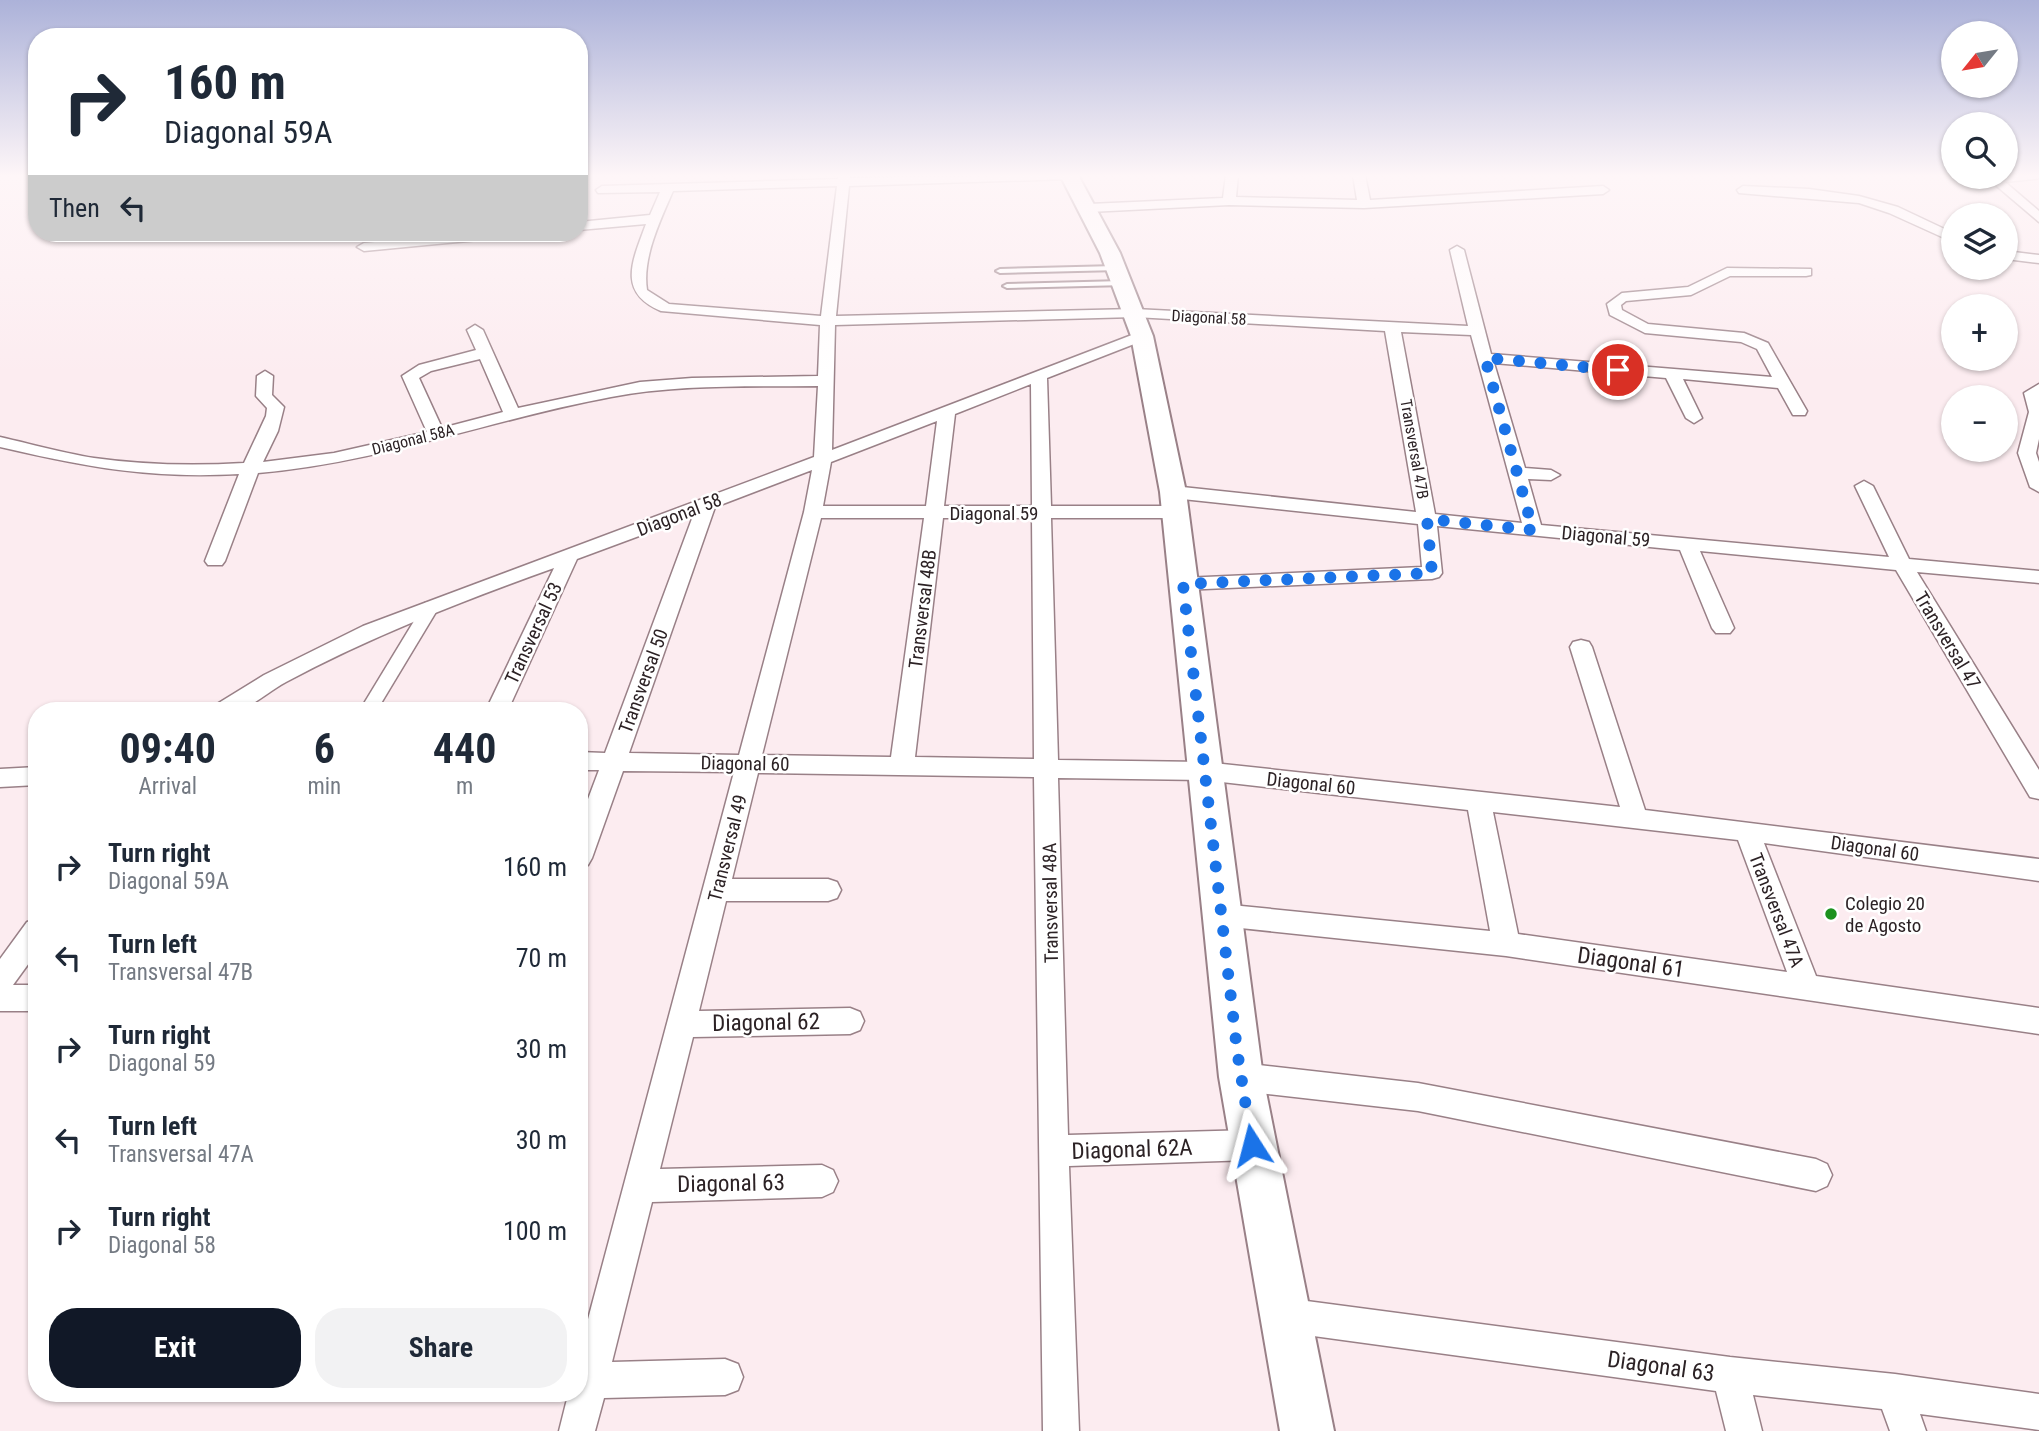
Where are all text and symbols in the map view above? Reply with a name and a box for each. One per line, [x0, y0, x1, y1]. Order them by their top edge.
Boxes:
north arrow [1941, 21, 2018, 98]
map controls [1941, 21, 2018, 462]
text: 160 m [164, 54, 286, 111]
icon: right [49, 56, 140, 147]
button: search [1941, 112, 2018, 189]
text: Diagonal 59A [164, 113, 332, 151]
icon: left [114, 189, 152, 227]
text: Then [49, 193, 100, 223]
button: layers [1941, 203, 2018, 280]
button: + [1941, 294, 2018, 371]
street label: Diagonal 58 [1171, 306, 1247, 329]
pin [1588, 340, 1648, 400]
icon: arrive [1599, 351, 1637, 389]
button: − [1941, 385, 2018, 462]
street label: Transversal 47B [1396, 398, 1433, 500]
street label: Diagonal 58A [370, 420, 456, 459]
street label: Diagonal 58 [634, 488, 725, 541]
street label: Diagonal 59 [950, 502, 1039, 525]
street label: Diagonal 59 [1561, 521, 1651, 552]
street label: Transversal 48B [904, 548, 941, 670]
street label: Transversal 53 [500, 579, 567, 688]
street label: Transversal 47 [1910, 587, 1986, 693]
street label: Transversal 50 [614, 626, 673, 737]
text: 09:40 [120, 724, 216, 773]
text: 6 [314, 724, 335, 773]
text: 440 [433, 724, 496, 773]
street label: Diagonal 60 [700, 751, 790, 776]
street label: Diagonal 60 [1265, 767, 1356, 800]
text: Arrival [138, 773, 197, 800]
text: min [307, 773, 341, 800]
text: m [456, 773, 473, 800]
street label: Transversal 49 [703, 792, 752, 904]
street label: Diagonal 60 [1829, 831, 1921, 866]
text: Turn right [108, 838, 210, 868]
street label: Transversal 48A [1038, 843, 1063, 963]
icon: right [49, 848, 87, 886]
street label: Transversal 47A [1744, 850, 1809, 971]
text: 160 m [503, 852, 567, 882]
text: Diagonal 59A [108, 868, 229, 895]
place label: Colegio 20 de Agosto [1845, 892, 1925, 937]
marker: Colegio 20 de Agosto [1823, 906, 1839, 922]
text: Turn left [108, 929, 197, 959]
icon: left [49, 939, 87, 977]
street label: Diagonal 61 [1576, 942, 1686, 983]
text: 70 m [516, 943, 567, 973]
text: Transversal 47B [108, 959, 253, 986]
street label: Diagonal 62 [712, 1008, 820, 1037]
text: Turn right [108, 1020, 210, 1050]
icon: right [49, 1030, 87, 1068]
text: 30 m [516, 1034, 567, 1064]
text: Diagonal 59 [108, 1050, 216, 1077]
position arrow [1215, 1108, 1289, 1182]
text: Turn left [108, 1111, 197, 1141]
icon: left [49, 1121, 87, 1159]
text: 30 m [516, 1125, 567, 1155]
street label: Diagonal 62A [1071, 1134, 1193, 1165]
text: Transversal 47A [108, 1141, 254, 1168]
street label: Diagonal 63 [677, 1169, 785, 1198]
text: Turn right [108, 1202, 210, 1232]
icon: right [49, 1212, 87, 1250]
text: 100 m [503, 1216, 567, 1246]
text: Diagonal 58 [108, 1232, 216, 1259]
button: Exit [49, 1308, 301, 1388]
button: Share [315, 1308, 567, 1388]
street label: Diagonal 63 [1606, 1346, 1716, 1387]

